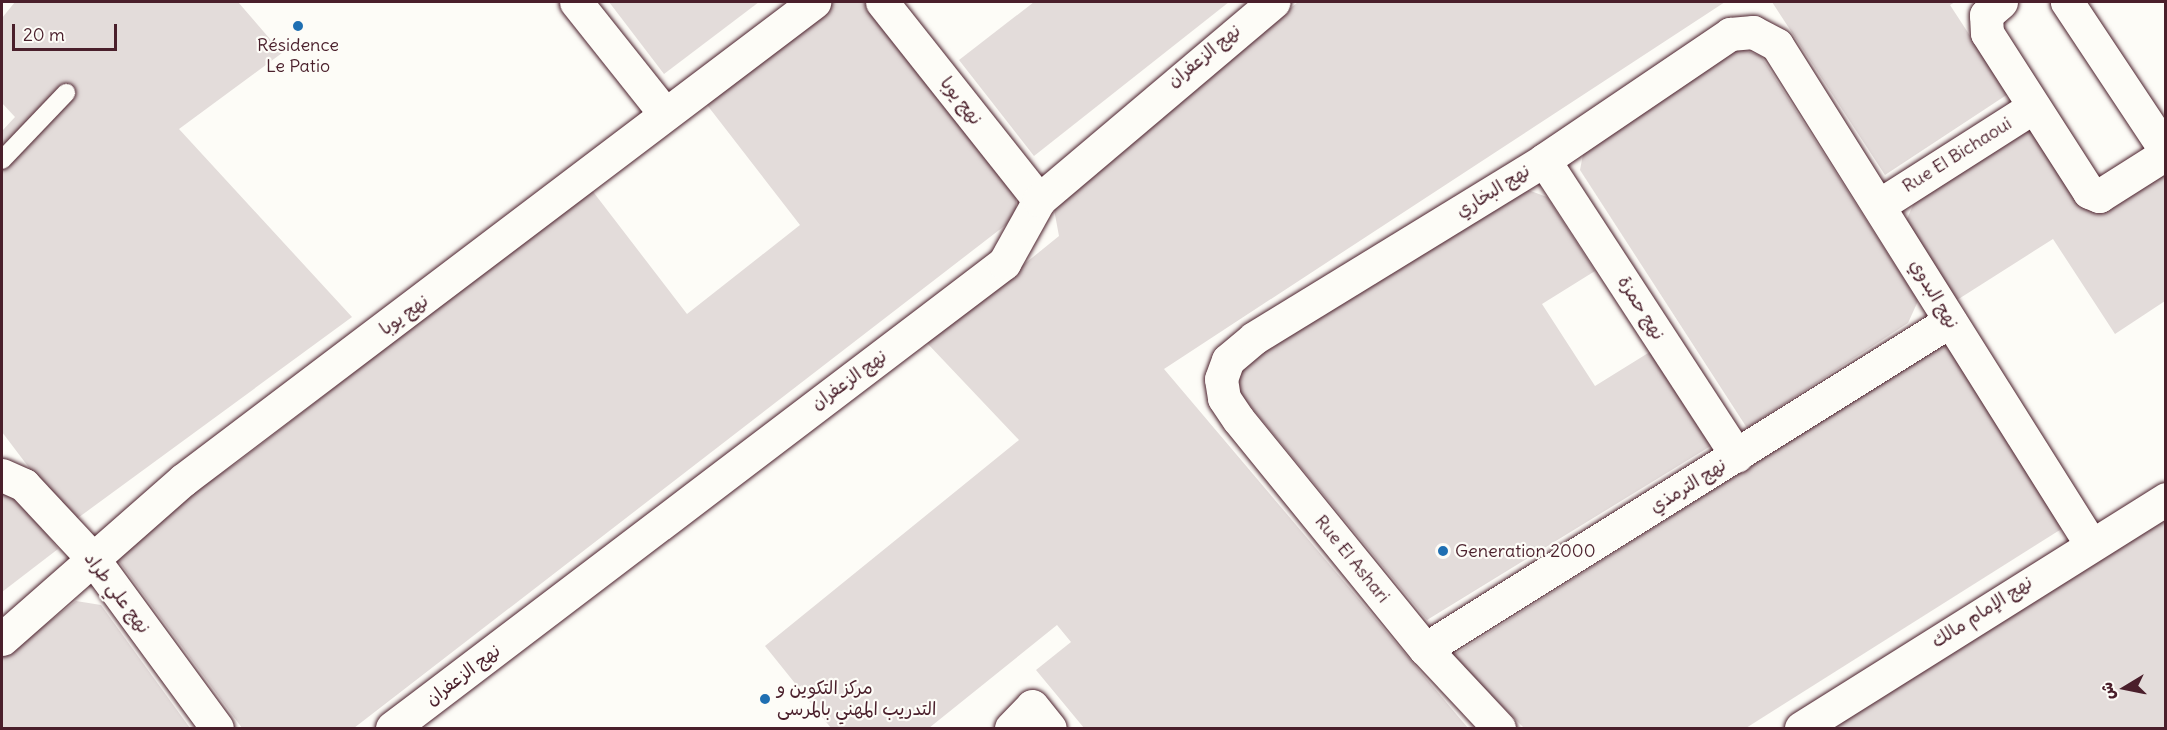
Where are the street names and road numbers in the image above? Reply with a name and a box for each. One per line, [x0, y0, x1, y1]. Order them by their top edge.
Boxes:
street label: نهج الزعفران [1163, 20, 1245, 92]
street label: نهج يوبا [936, 73, 986, 129]
street label: Rue El Bichaoui [1898, 113, 2016, 197]
street label: نهج البخاري [1452, 160, 1534, 222]
street label: نهج البدوي [1905, 255, 1963, 333]
street label: نهج حمزة [1613, 272, 1669, 344]
street label: نهج يوبا [375, 290, 433, 340]
street label: نهج الزعفران [807, 345, 891, 415]
street label: نهج الترمذي [1646, 454, 1730, 518]
street label: Rue El Ashari [1310, 511, 1394, 607]
street label: نهج علي طراد [79, 548, 155, 638]
street label: نهج الإمام مالك [1928, 571, 2036, 653]
street label: نهج الزعفران [421, 640, 505, 710]

